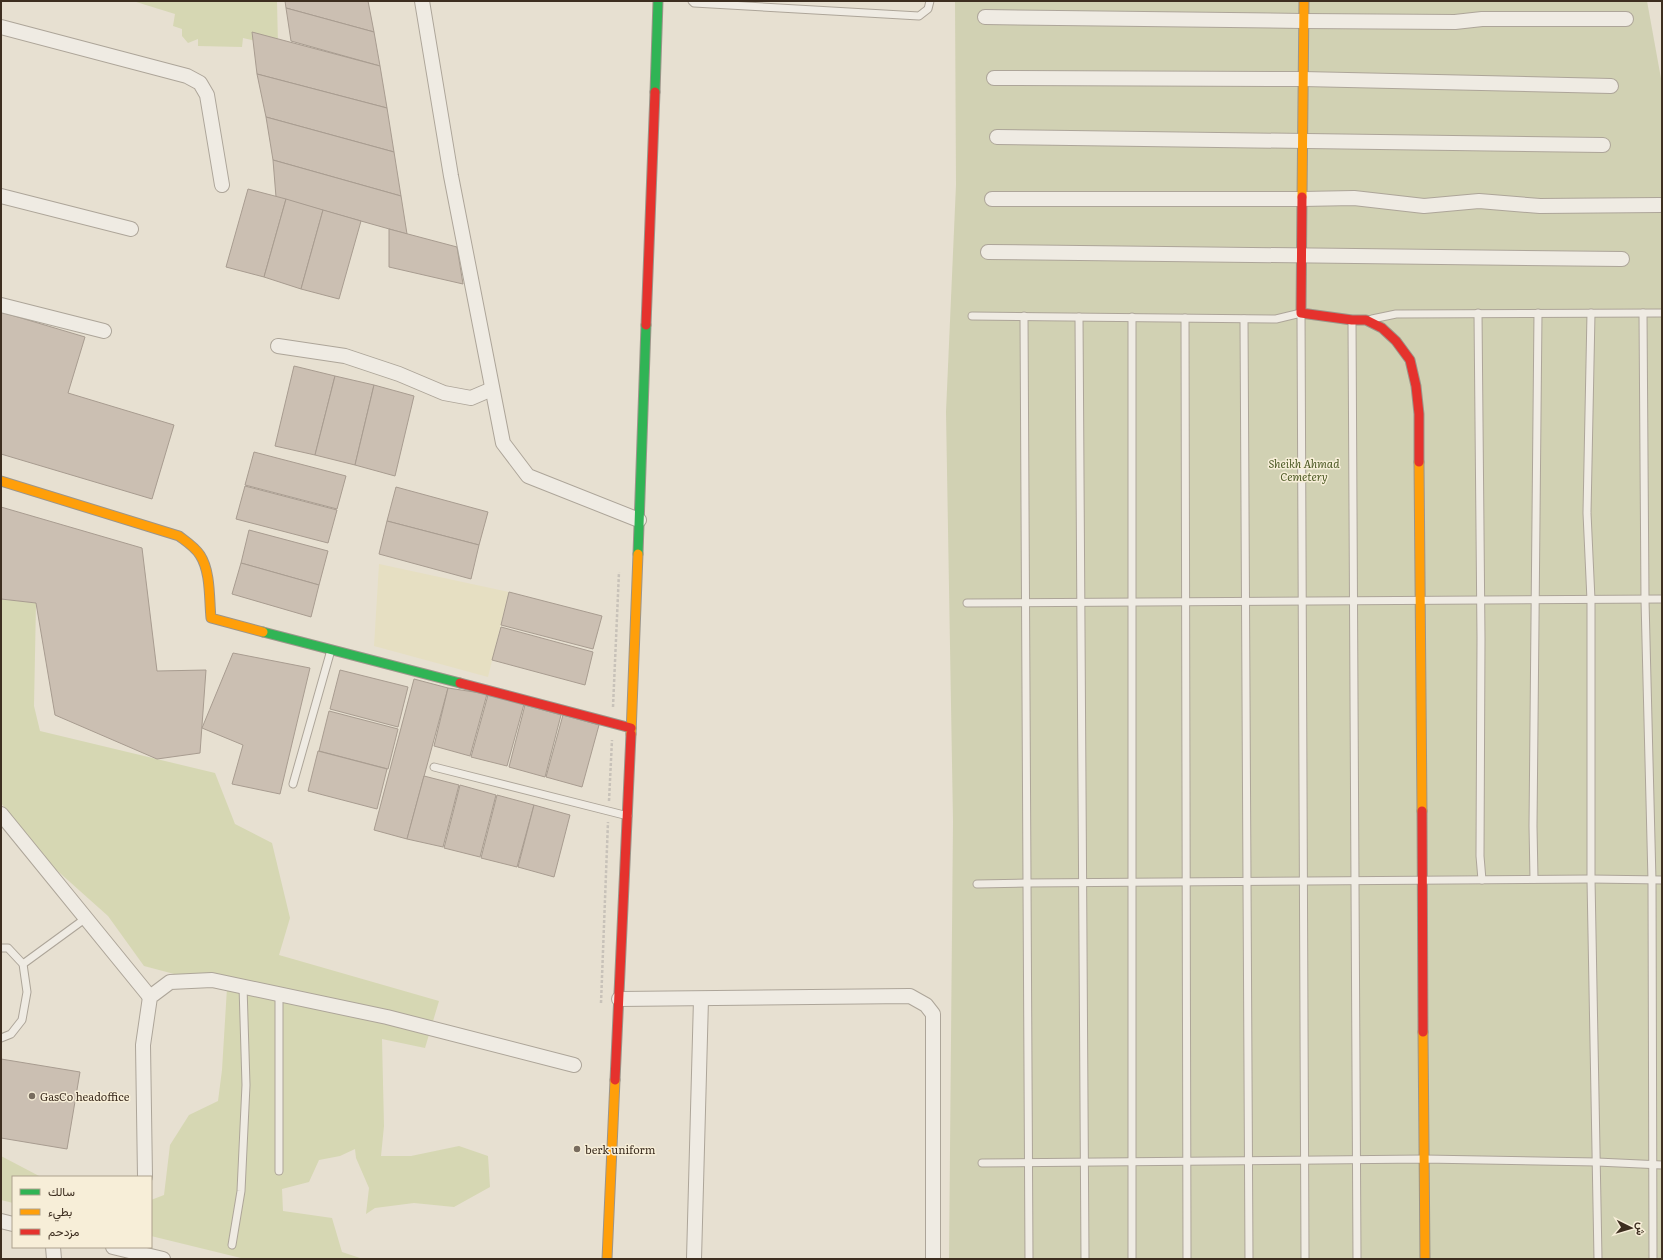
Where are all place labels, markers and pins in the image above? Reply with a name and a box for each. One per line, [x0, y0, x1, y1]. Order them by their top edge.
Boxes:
place label: GasCo headoffice [40, 1088, 130, 1104]
marker: GasCo headoffice [27, 1091, 37, 1101]
place label: berk uniform [585, 1141, 656, 1157]
marker: berk uniform [572, 1144, 582, 1154]

